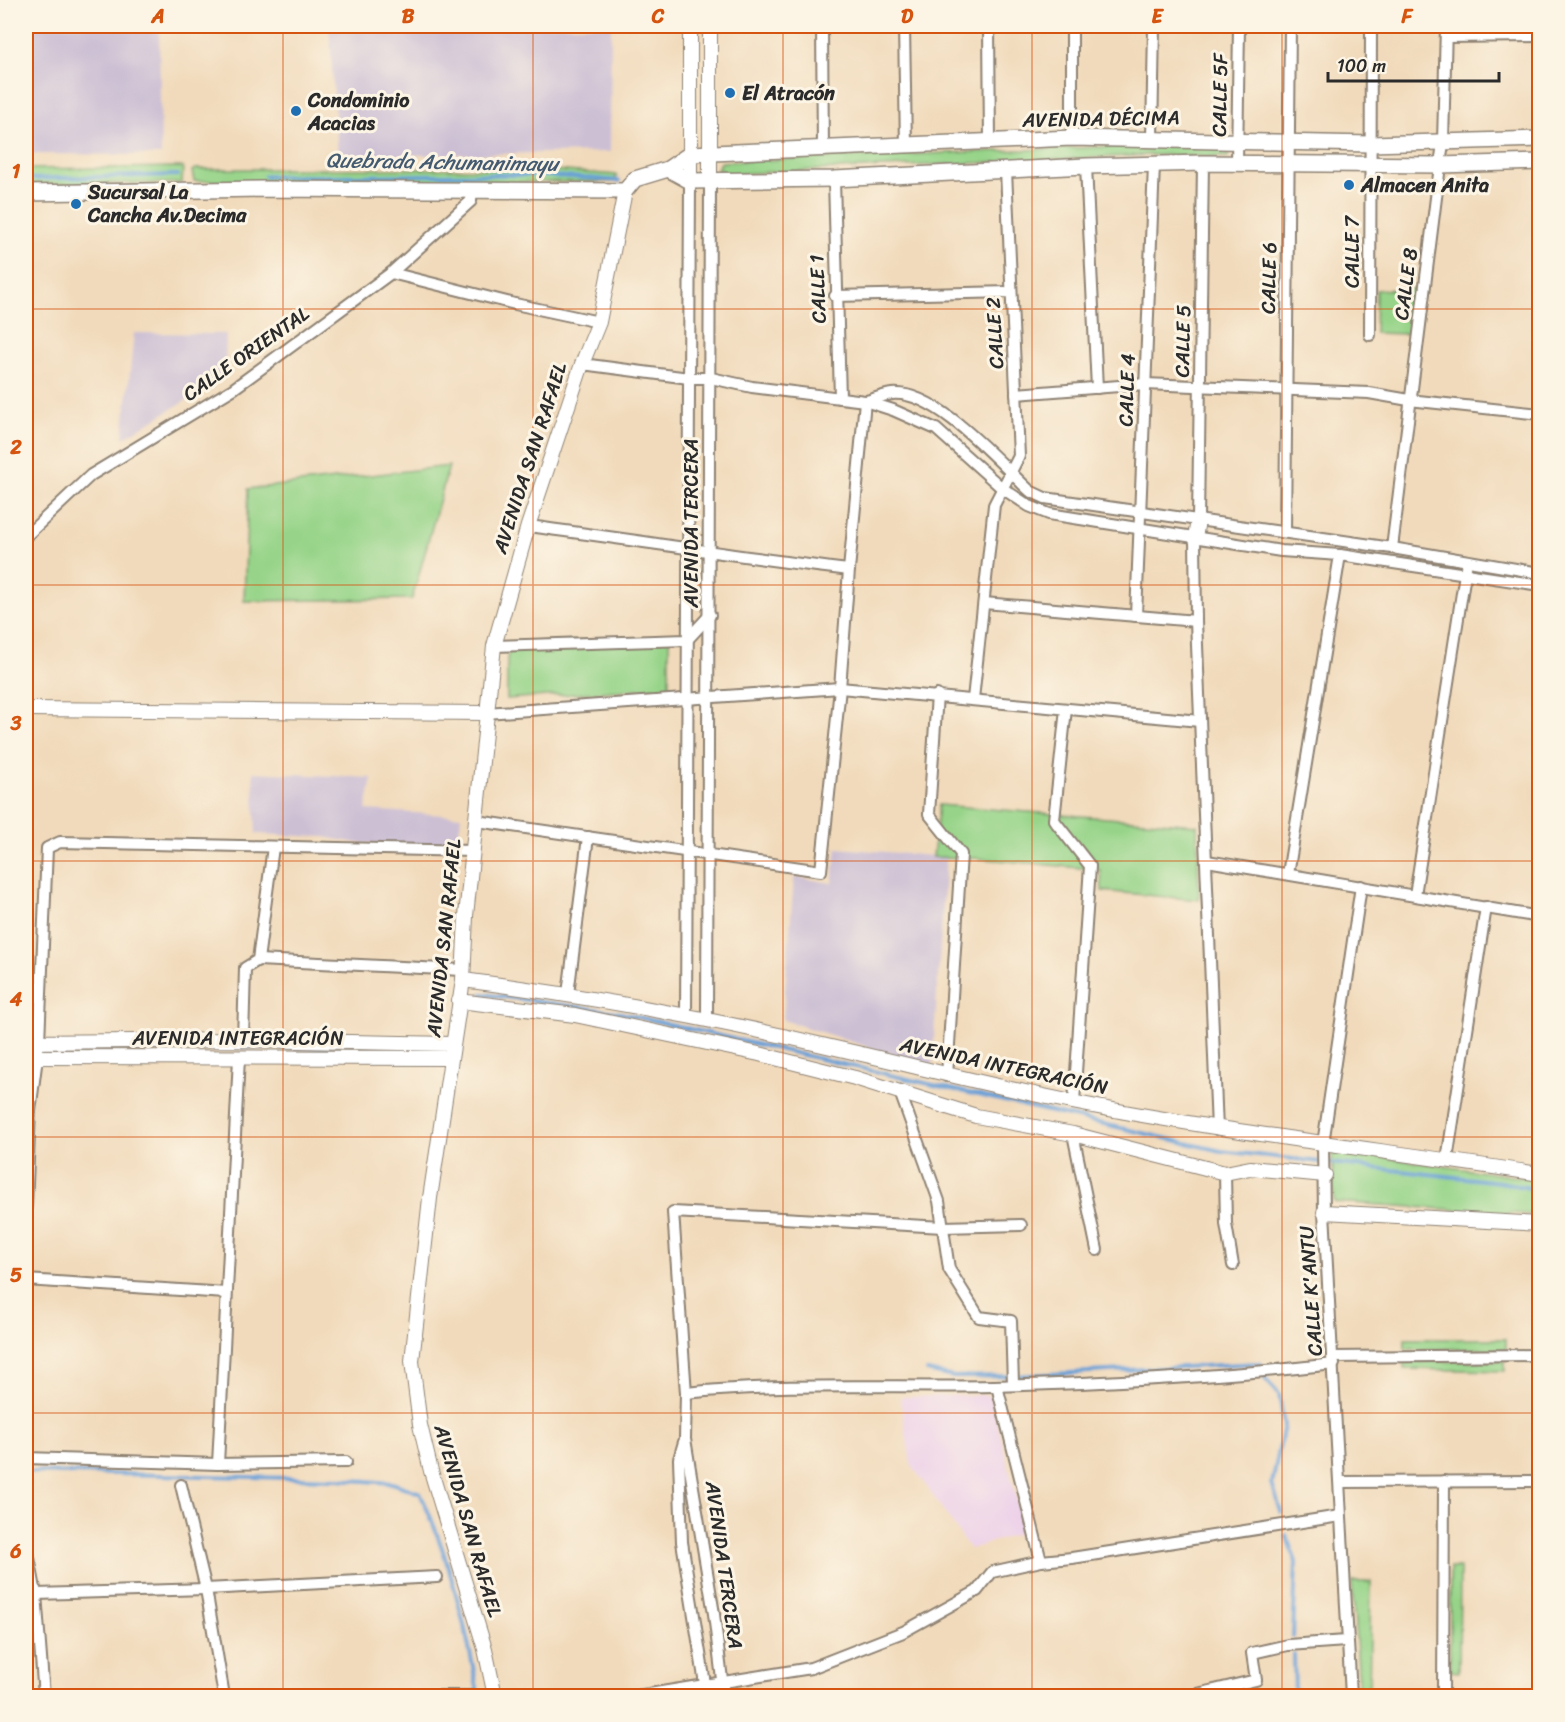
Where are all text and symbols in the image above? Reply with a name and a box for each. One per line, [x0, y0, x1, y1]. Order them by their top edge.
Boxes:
text: A [150, 0, 165, 34]
text: B [402, 0, 415, 34]
text: C [651, 0, 665, 34]
text: D [901, 0, 914, 34]
text: E [1151, 0, 1164, 34]
text: F [1401, 0, 1414, 34]
scale bar [1328, 45, 1499, 83]
text: 100 m [1337, 50, 1386, 82]
street label: CALLE 5F [1202, 52, 1238, 137]
place label: El Atracón [742, 76, 835, 111]
place label: Condominio Acacias [307, 83, 410, 141]
marker: El Atracón [723, 86, 737, 100]
street label: AVENIDA DÉCIMA [1021, 100, 1180, 138]
marker: Condominio Acacias [289, 104, 303, 118]
water label: Quebrada Achumanimayu [325, 141, 561, 183]
text: 1 [12, 154, 21, 189]
place label: Almacen Anita [1360, 168, 1489, 203]
place label: Sucursal La Cancha Av.Decima [87, 175, 247, 233]
marker: Almacen Anita [1342, 178, 1356, 192]
marker: Sucursal La Cancha Av.Decima [69, 197, 83, 211]
street label: CALLE 7 [1335, 215, 1370, 288]
street label: CALLE 6 [1251, 242, 1287, 314]
street label: CALLE 8 [1384, 246, 1428, 322]
street label: CALLE 1 [799, 254, 837, 324]
street label: CALLE 2 [976, 296, 1014, 370]
street label: CALLE ORIENTAL [175, 297, 317, 411]
street label: CALLE 5 [1165, 304, 1201, 378]
street label: CALLE 4 [1108, 353, 1146, 427]
street label: AVENIDA SAN RAFAEL [482, 357, 578, 559]
text: 2 [9, 430, 22, 465]
street label: AVENIDA TERCERA [674, 438, 709, 609]
text: 3 [10, 706, 22, 741]
street label: AVENIDA SAN RAFAEL [416, 836, 472, 1040]
text: 4 [9, 982, 23, 1017]
street label: AVENIDA INTEGRACIÓN [131, 1021, 344, 1056]
street label: AVENIDA INTEGRACIÓN [896, 1027, 1111, 1105]
street label: CALLE K'ANTU [1289, 1224, 1333, 1357]
text: 5 [10, 1258, 22, 1293]
street label: AVENIDA SAN RAFAEL [423, 1420, 512, 1622]
street label: AVENIDA TERCERA [695, 1478, 753, 1651]
text: 6 [9, 1534, 22, 1569]

